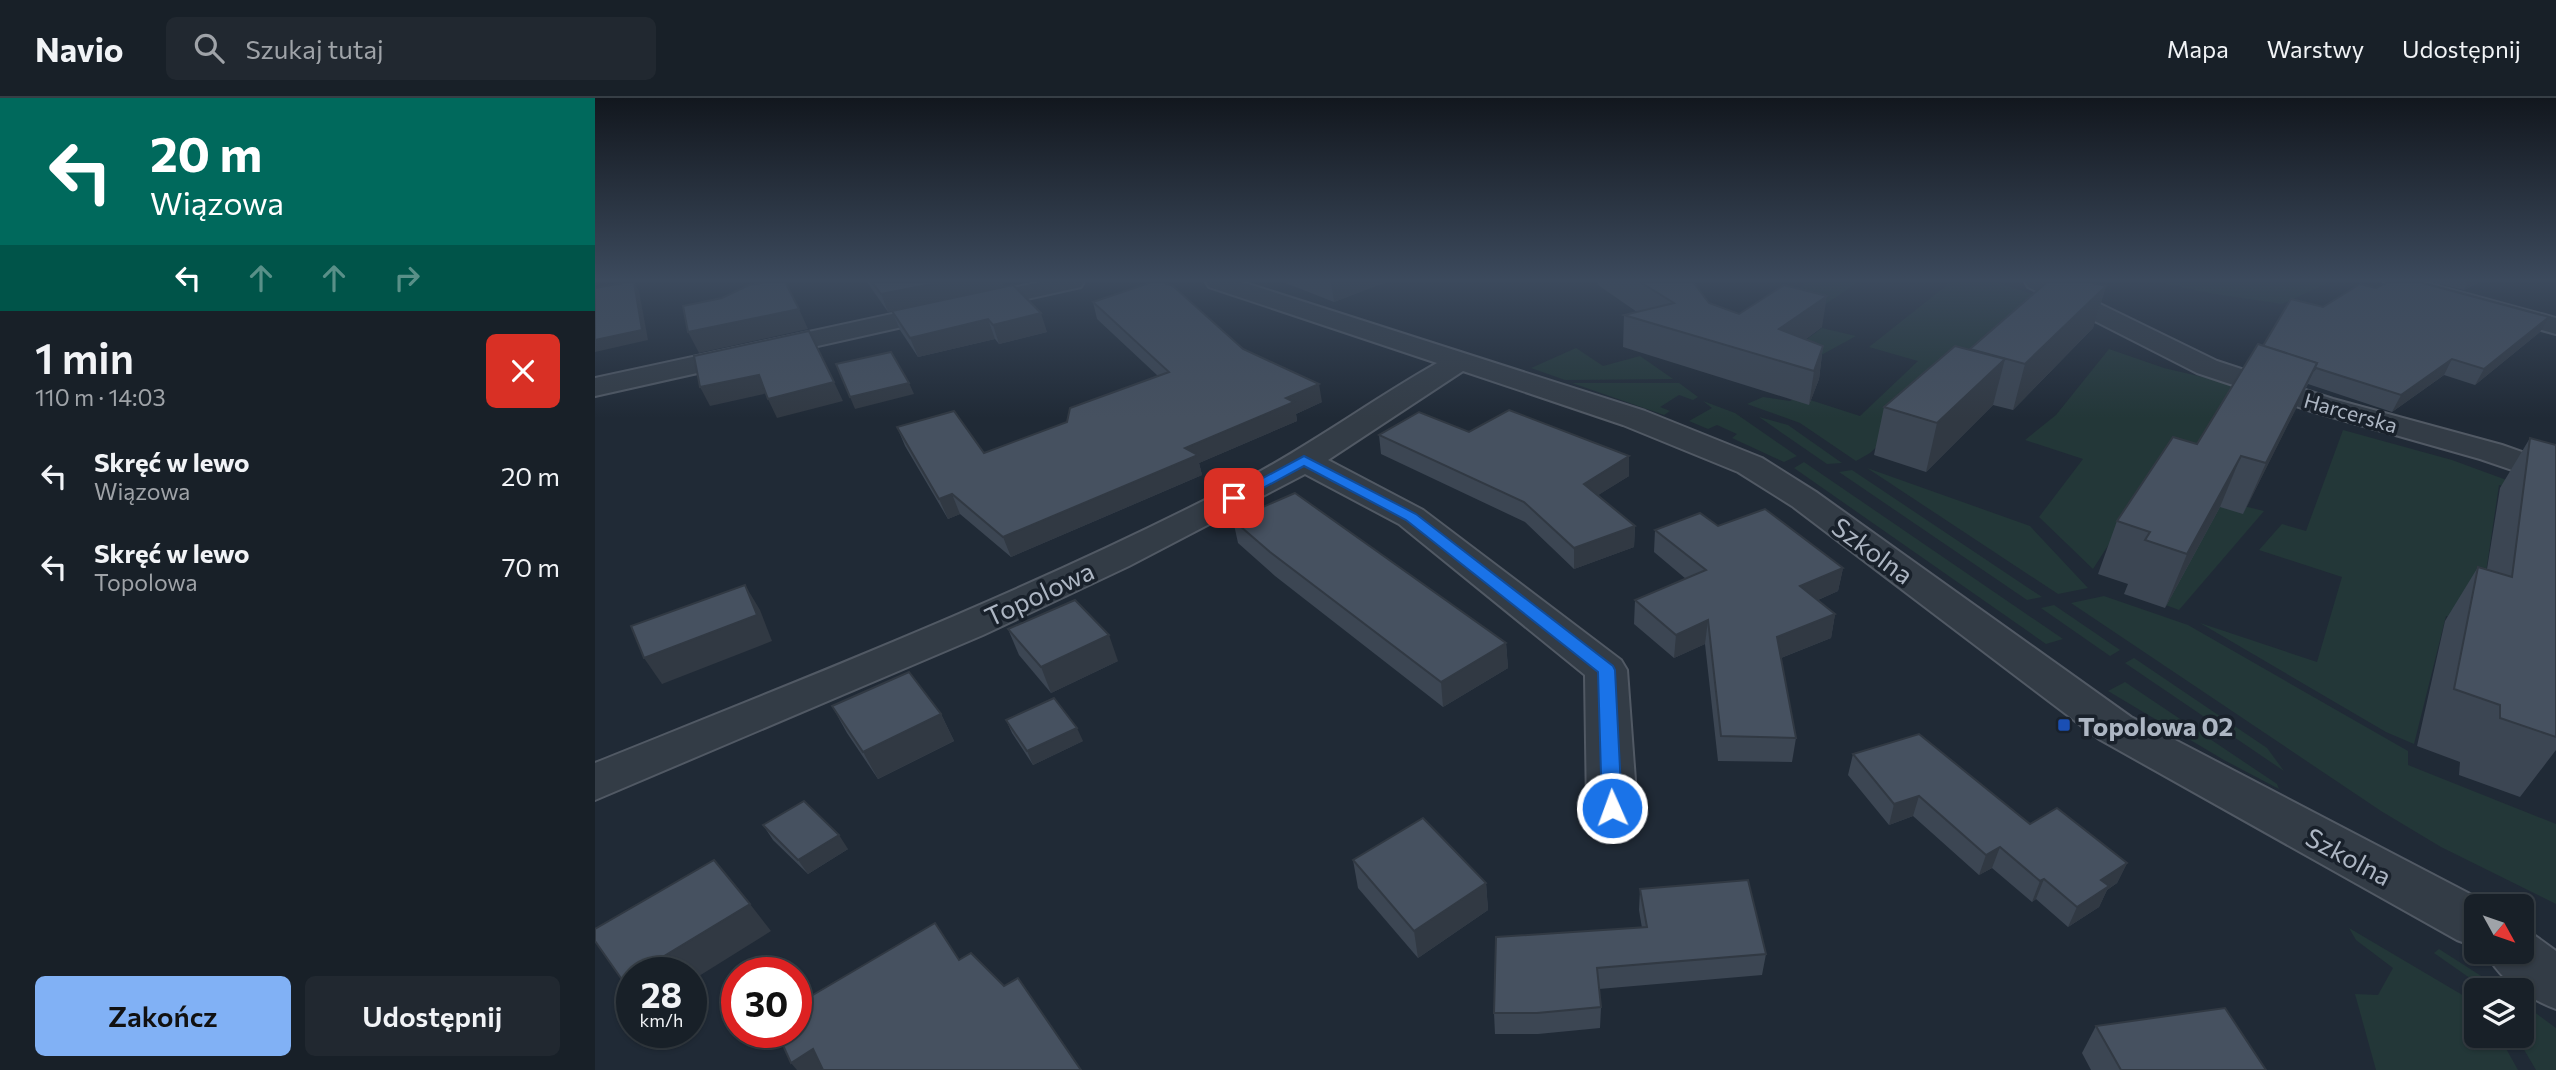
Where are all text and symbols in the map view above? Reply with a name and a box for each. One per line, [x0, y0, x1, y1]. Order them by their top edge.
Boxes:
search box [166, 17, 656, 80]
text: Navio [35, 28, 124, 69]
icon: search [190, 29, 228, 67]
text: Szukaj tutaj [246, 33, 384, 64]
text: Mapa [2167, 34, 2229, 63]
text: Warstwy [2267, 34, 2364, 63]
text: Udostępnij [2402, 34, 2521, 63]
text: 20 m [150, 122, 262, 182]
icon: left [35, 126, 126, 217]
text: Wiązowa [150, 182, 284, 222]
icon: left [169, 259, 207, 297]
icon: ahead [242, 259, 280, 297]
icon: ahead [315, 259, 353, 297]
icon: right [388, 259, 426, 297]
text: 1 min [35, 331, 134, 383]
button: close [486, 334, 560, 408]
text: 110 m · 14:03 [35, 383, 166, 411]
street label: Harcerska [2301, 387, 2401, 437]
text: Skręć w lewo [94, 446, 250, 477]
icon: left [35, 457, 73, 495]
text: 20 m [501, 460, 560, 491]
pin [1204, 468, 1264, 528]
text: Wiązowa [94, 477, 190, 505]
icon: arrive [1215, 479, 1253, 517]
street label: Szkolna [1827, 510, 1919, 590]
text: Skręć w lewo [94, 537, 250, 568]
icon: left [35, 548, 73, 586]
text: 70 m [502, 551, 560, 582]
street label: Topolowa [979, 554, 1099, 632]
text: Topolowa [94, 568, 197, 596]
place label: Topolowa 02 [2078, 710, 2233, 741]
marker: Topolowa 02 [2056, 717, 2072, 733]
position arrow [1575, 771, 1649, 845]
street label: Szkolna [2301, 821, 2397, 891]
north arrow [2464, 894, 2534, 964]
map controls [2464, 894, 2534, 1048]
speed limit sign: 30 [721, 957, 812, 1048]
text: 28 [641, 972, 682, 1015]
button: Zakończ [35, 976, 291, 1056]
button: Udostępnij [305, 976, 560, 1056]
button: layers [2464, 978, 2534, 1048]
text: km/h [640, 1009, 683, 1031]

